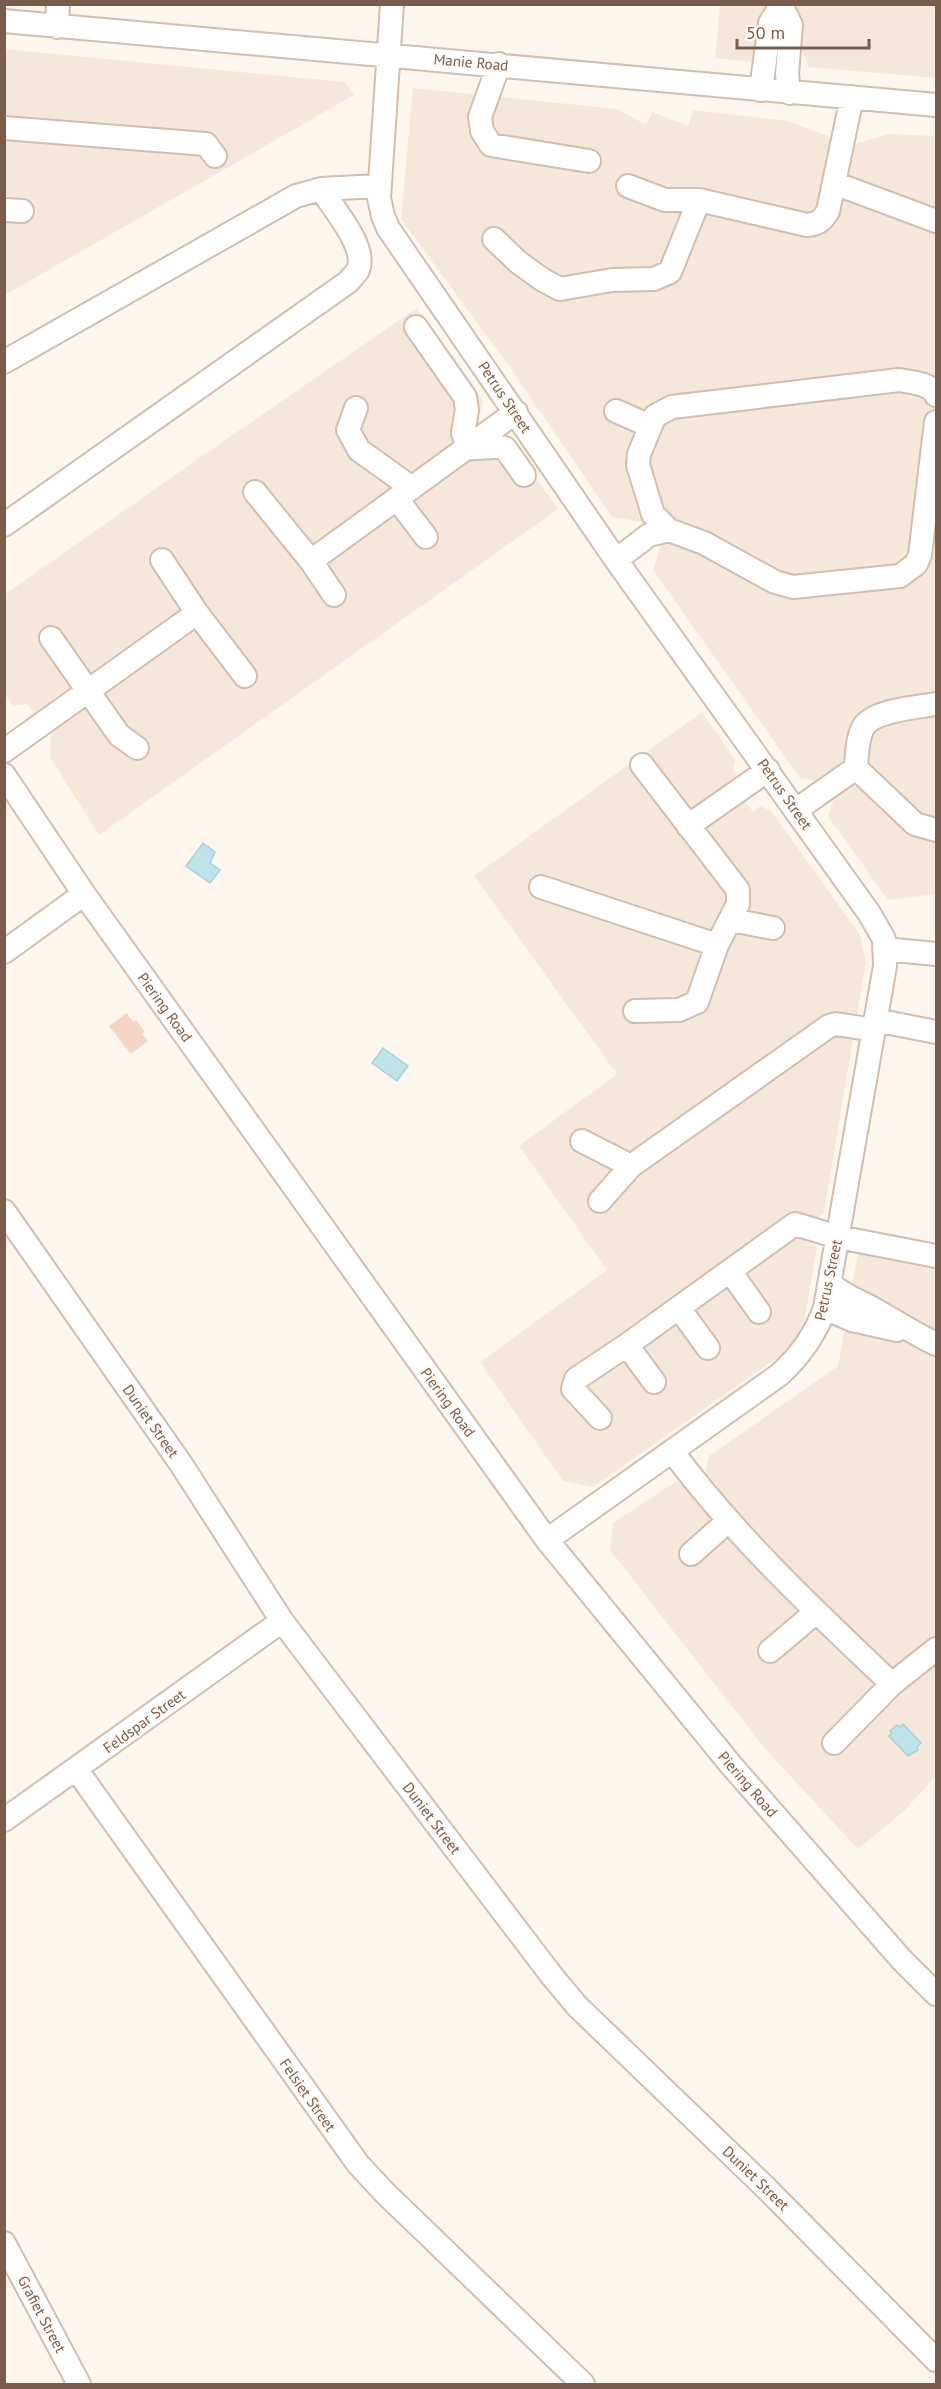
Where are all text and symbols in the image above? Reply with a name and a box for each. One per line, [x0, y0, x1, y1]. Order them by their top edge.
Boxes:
scale bar [737, 12, 869, 50]
text: 50 m [746, 21, 785, 44]
street label: Manie Road [433, 49, 509, 75]
street label: Petrus Street [474, 358, 536, 436]
street label: Petrus Street [754, 755, 816, 833]
street label: Piering Road [133, 969, 197, 1045]
street label: Petrus Street [810, 1238, 846, 1322]
street label: Piering Road [416, 1364, 480, 1440]
street label: Duniet Street [119, 1381, 183, 1461]
street label: Feldspar Street [99, 1685, 189, 1757]
street label: Piering Road [714, 1747, 782, 1821]
street label: Duniet Street [399, 1778, 465, 1858]
street label: Felsiet Street [276, 2055, 340, 2135]
street label: Duniet Street [719, 2142, 793, 2214]
street label: Grafiet Street [14, 2272, 70, 2356]

